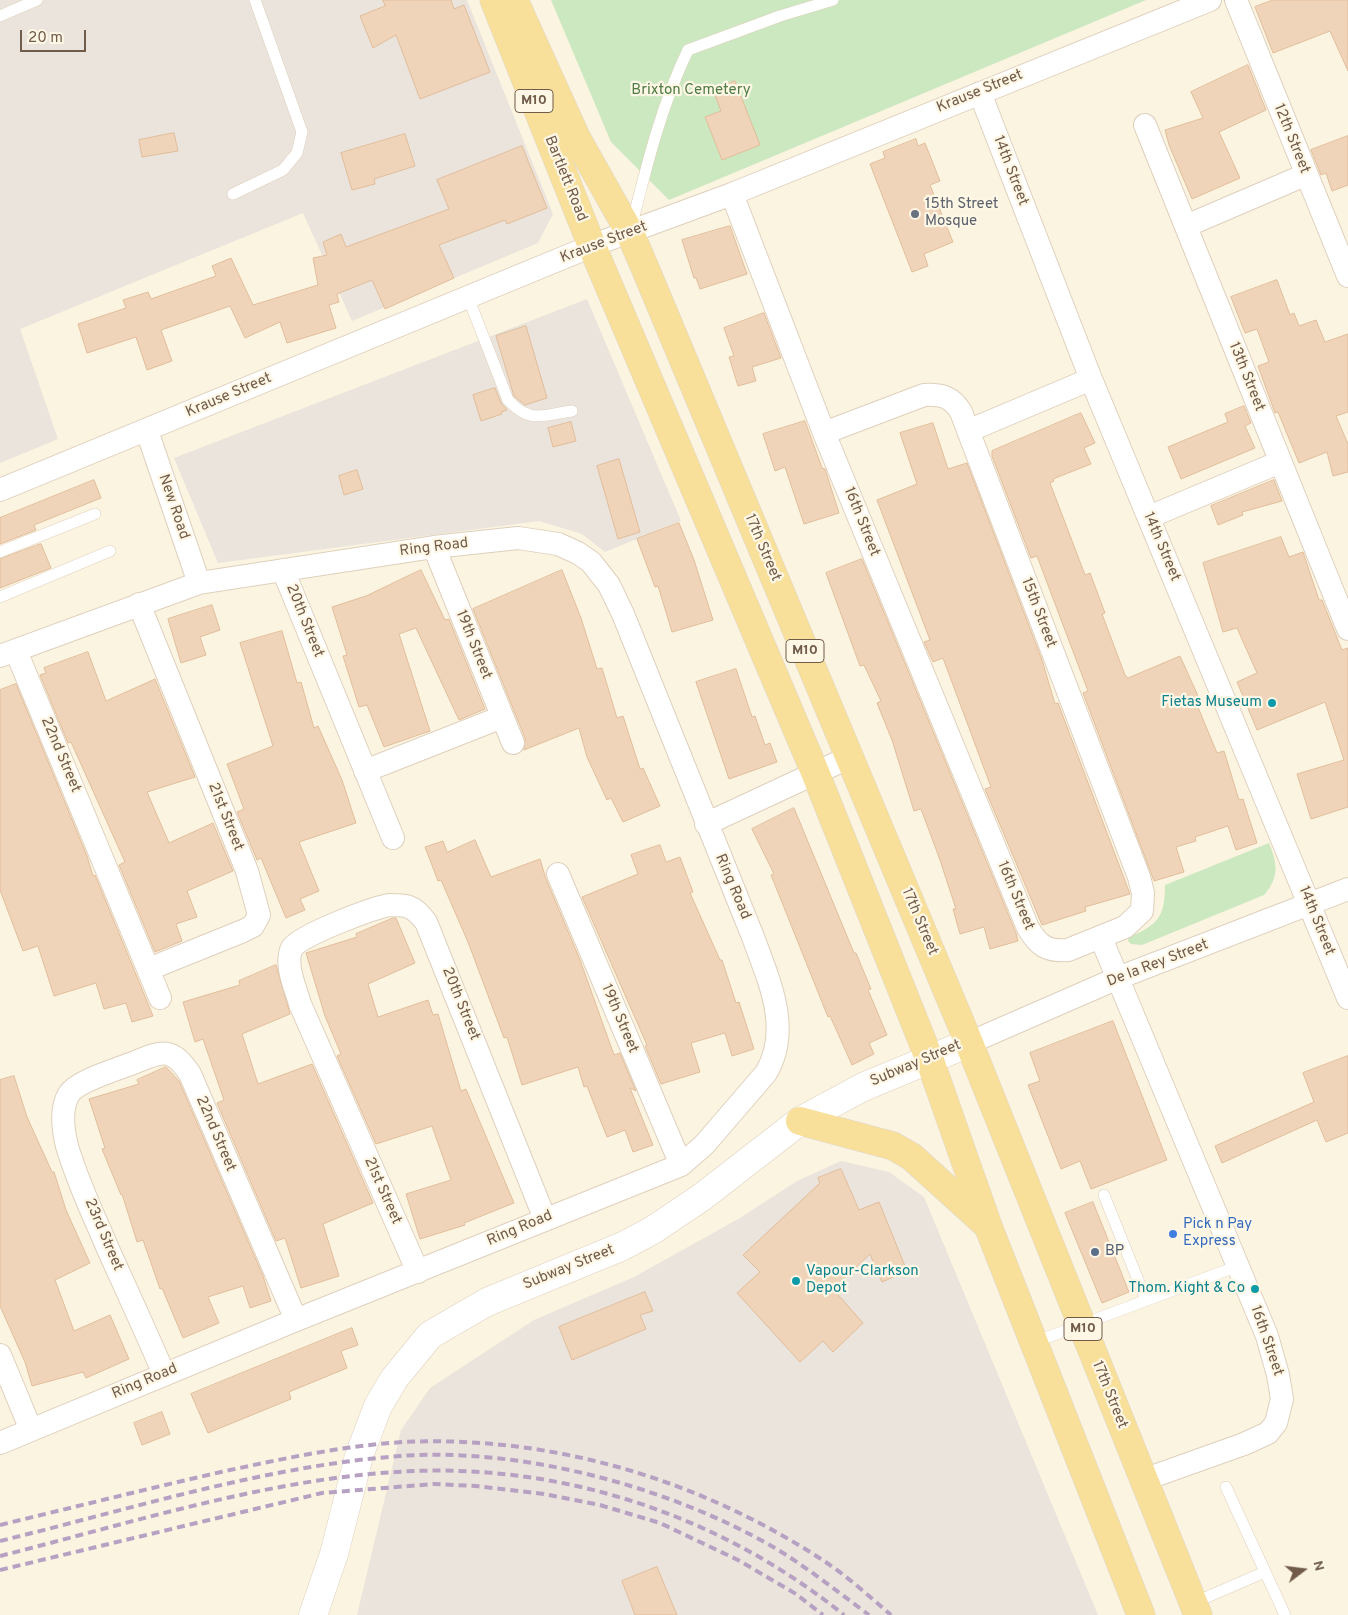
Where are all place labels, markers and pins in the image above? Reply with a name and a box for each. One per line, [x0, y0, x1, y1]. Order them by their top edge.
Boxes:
place label: 15th Street Mosque [925, 196, 999, 231]
marker: 15th Street Mosque [909, 208, 921, 220]
place label: Fietas Museum [1161, 694, 1262, 712]
marker: Fietas Museum [1266, 697, 1278, 709]
place label: Pick n Pay Express [1183, 1216, 1252, 1251]
marker: Pick n Pay Express [1167, 1228, 1179, 1240]
place label: BP [1105, 1243, 1124, 1261]
marker: BP [1089, 1246, 1101, 1258]
place label: Vapour-Clarkson Depot [806, 1263, 919, 1298]
marker: Vapour-Clarkson Depot [790, 1275, 802, 1287]
place label: Thom. Kight & Co [1128, 1280, 1245, 1298]
marker: Thom. Kight & Co [1249, 1283, 1261, 1295]

